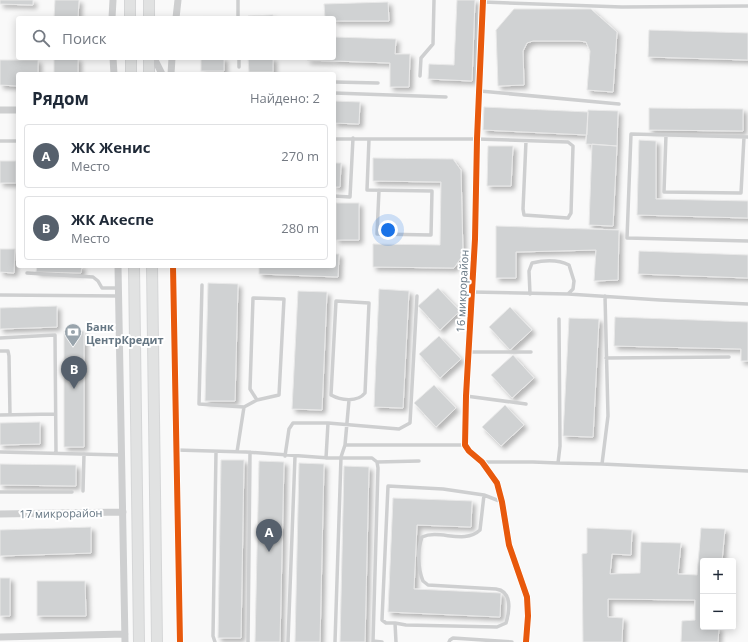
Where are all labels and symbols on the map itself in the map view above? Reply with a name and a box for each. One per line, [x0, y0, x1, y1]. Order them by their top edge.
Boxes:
your location [378, 220, 398, 240]
street label: 16 микрорайон [452, 249, 472, 333]
place label: Банк ЦентрКредит [86, 319, 164, 347]
bank icon: Банк ЦентрКредит [63, 322, 83, 347]
pin: B [61, 356, 87, 389]
street label: 17 микрорайон [19, 505, 103, 521]
pin: A [256, 519, 282, 552]

